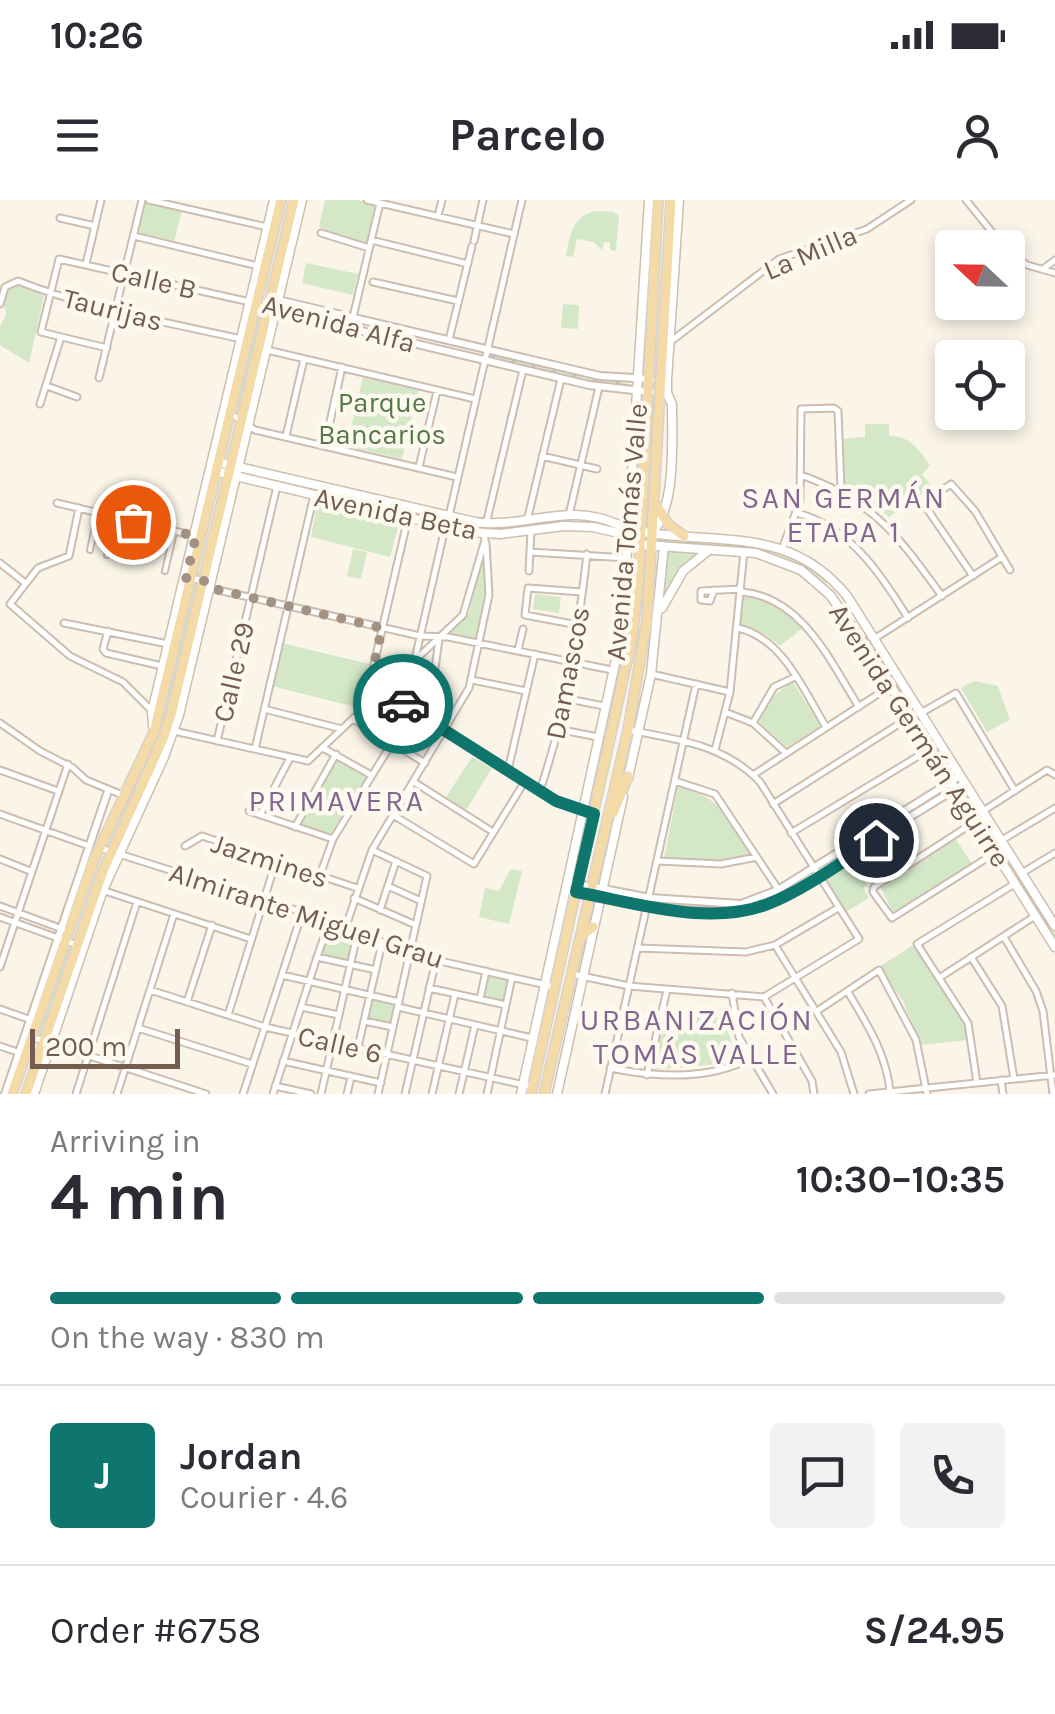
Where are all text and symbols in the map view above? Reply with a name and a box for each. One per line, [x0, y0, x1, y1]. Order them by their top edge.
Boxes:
text: 10:26 [50, 13, 144, 58]
icon: menu [50, 108, 105, 163]
icon: person [950, 108, 1005, 163]
text: Parcelo [449, 109, 606, 161]
street label: La Milla [758, 218, 862, 287]
north arrow [935, 230, 1025, 320]
map controls [935, 230, 1025, 430]
street label: Calle B [108, 255, 200, 306]
street label: Taurijas [60, 281, 166, 338]
street label: Avenida Alfa [259, 287, 419, 360]
button: locate [935, 340, 1025, 430]
park label: Parque Bancarios [318, 386, 446, 451]
street label: Avenida Tomás Valle [599, 402, 654, 662]
pin [91, 480, 176, 565]
street label: Avenida Beta [312, 480, 480, 547]
district label: SAN GERMÁN ETAPA 1 [741, 480, 947, 550]
icon: bag [106, 495, 161, 550]
street label: Avenida Germán Aguirre [822, 597, 1017, 873]
street label: Damascos [538, 604, 597, 742]
street label: Calle 29 [206, 619, 261, 725]
courier [353, 654, 453, 754]
icon: car [376, 677, 431, 732]
district label: PRIMAVERA [248, 783, 426, 819]
pin [834, 798, 919, 883]
icon: home [849, 813, 904, 868]
street label: Jazmines [207, 826, 332, 895]
street label: Almirante Miguel Grau [165, 855, 448, 975]
district label: URBANIZACIÓN TOMÁS VALLE [580, 1002, 814, 1072]
street label: Calle 6 [295, 1019, 385, 1070]
scale bar [30, 1024, 180, 1068]
text: 200 m [45, 1030, 127, 1063]
text: Arriving in [50, 1123, 201, 1160]
text: 10:30–10:35 [796, 1157, 1005, 1202]
text: 4 min [50, 1159, 229, 1235]
text: On the way · 830 m [50, 1319, 325, 1356]
button: chat [770, 1423, 875, 1528]
button: phone [900, 1423, 1005, 1528]
text: Jordan [180, 1434, 303, 1479]
text: J [94, 1453, 111, 1498]
text: Courier · 4.6 [180, 1479, 348, 1516]
text: Order #6758 [50, 1608, 261, 1653]
text: S/24.95 [864, 1608, 1005, 1653]

